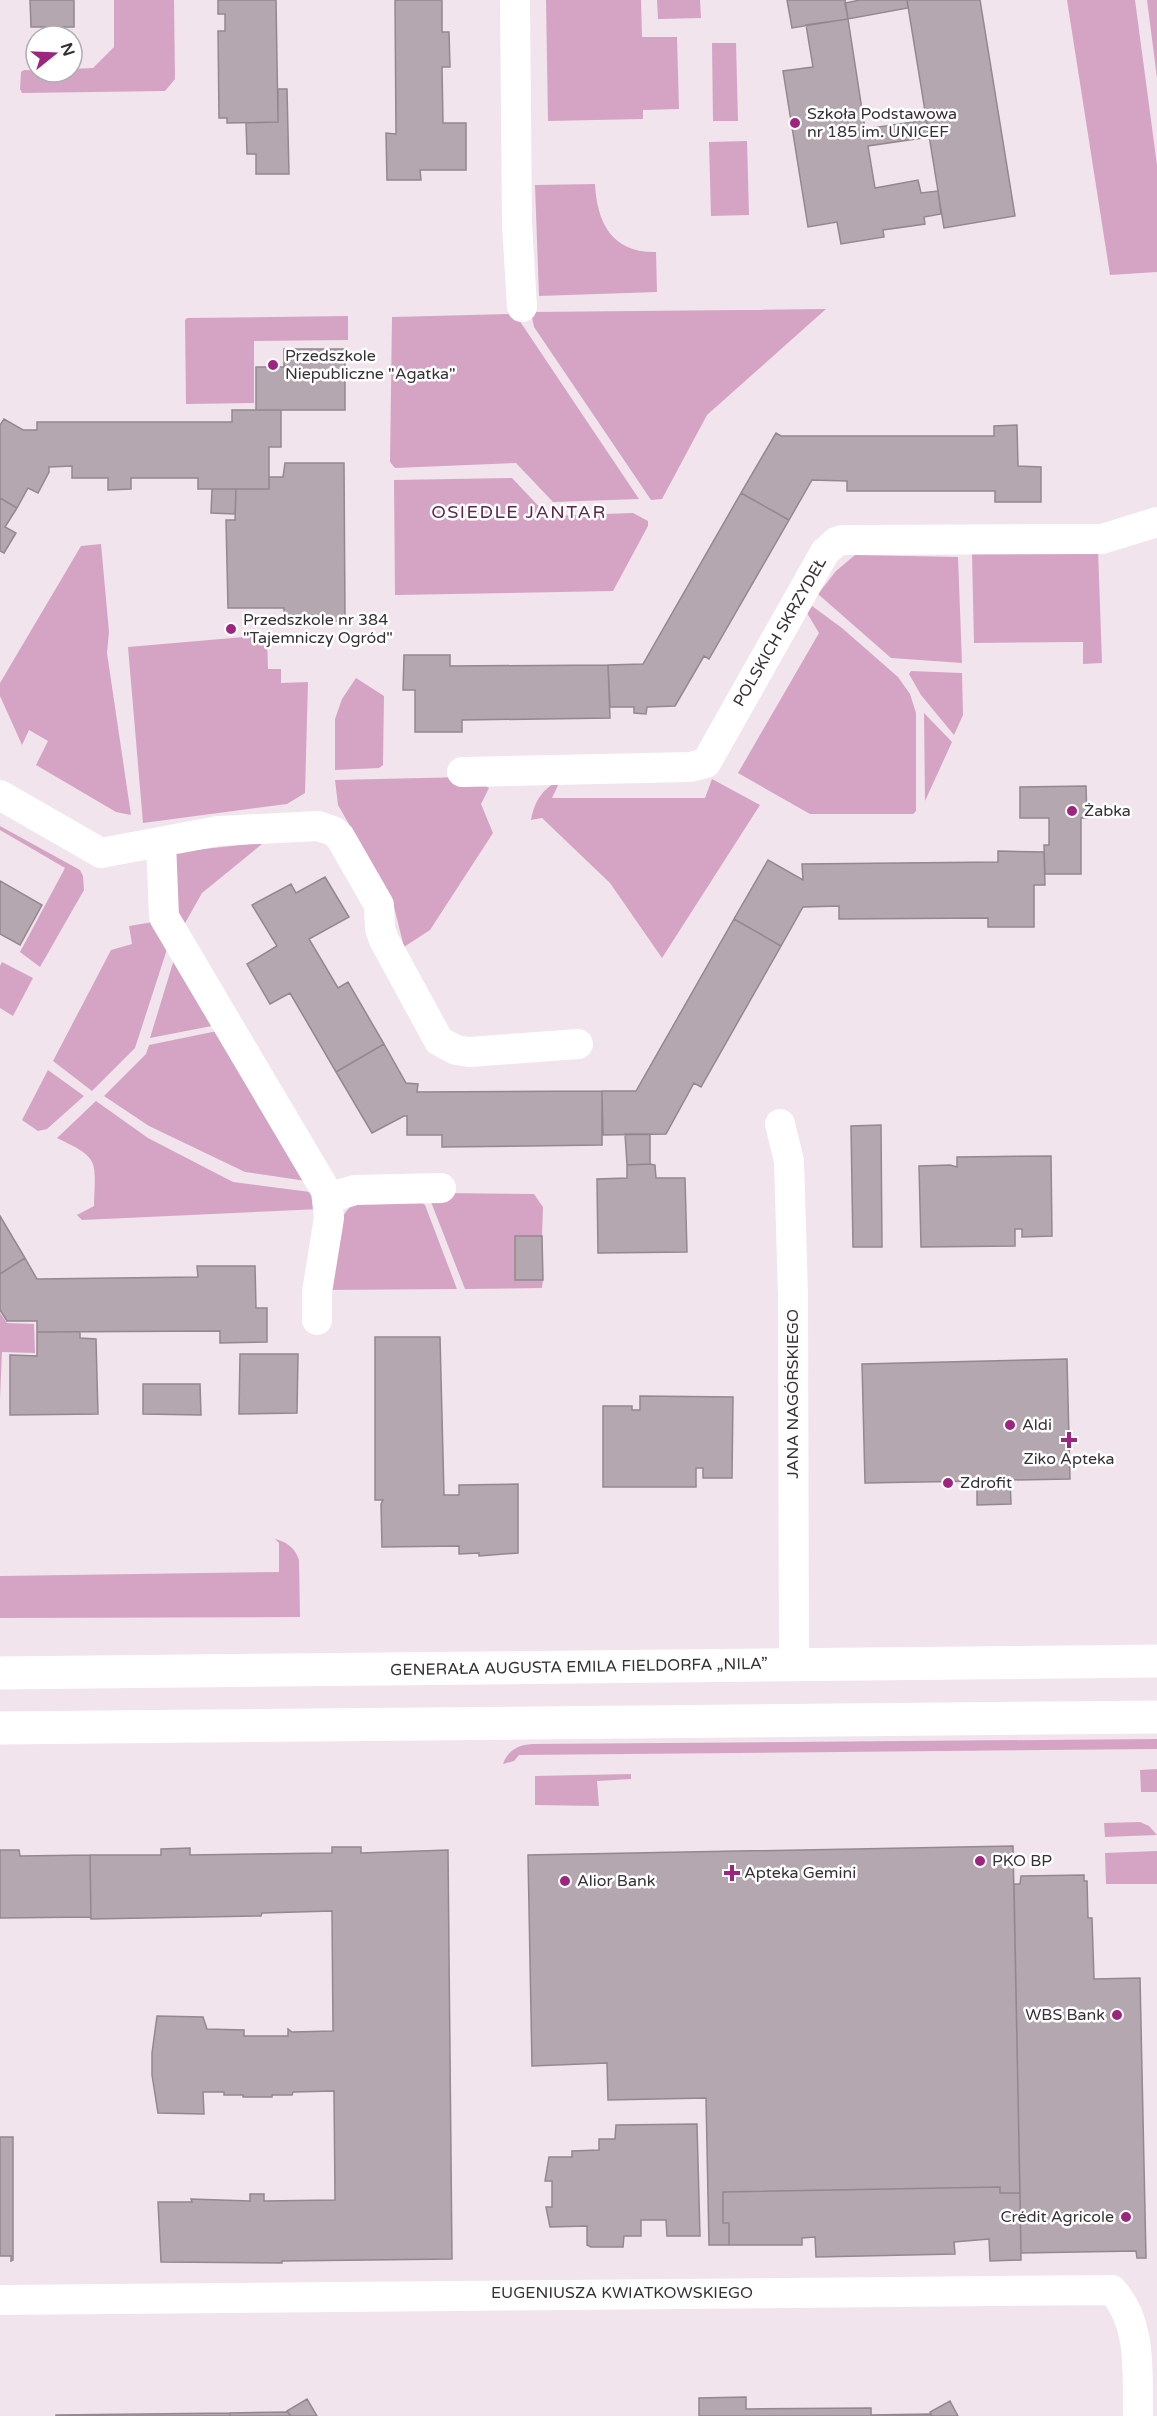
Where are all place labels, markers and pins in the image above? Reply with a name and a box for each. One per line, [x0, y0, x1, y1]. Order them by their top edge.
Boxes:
place label: Szkoła Podstawowa nr 185 im. UNICEF [807, 104, 957, 142]
marker: Szkoła Podstawowa nr 185 im. UNICEF [788, 116, 802, 130]
place label: Przedszkole Niepubliczne "Agatka" [285, 346, 456, 384]
marker: Przedszkole Niepubliczne "Agatka" [266, 358, 280, 372]
place label: Przedszkole nr 384 "Tajemniczy Ogród" [243, 610, 393, 648]
marker: Przedszkole nr 384 "Tajemniczy Ogród" [224, 622, 238, 636]
place label: Żabka [1084, 801, 1131, 821]
marker: Żabka [1065, 804, 1079, 818]
place label: Aldi [1022, 1415, 1052, 1435]
marker: Aldi [1003, 1418, 1017, 1432]
marker: Ziko Apteka [1062, 1433, 1076, 1447]
place label: Ziko Apteka [1023, 1449, 1115, 1469]
place label: Zdrofit [960, 1473, 1012, 1493]
marker: Zdrofit [941, 1476, 955, 1490]
place label: PKO BP [992, 1851, 1052, 1871]
marker: PKO BP [973, 1854, 987, 1868]
place label: Apteka Gemini [744, 1863, 856, 1883]
marker: Apteka Gemini [725, 1866, 739, 1880]
place label: Alior Bank [577, 1871, 656, 1891]
marker: Alior Bank [558, 1874, 572, 1888]
place label: WBS Bank [1025, 2005, 1105, 2025]
marker: WBS Bank [1110, 2008, 1124, 2022]
place label: Crédit Agricole [1001, 2207, 1114, 2227]
marker: Crédit Agricole [1119, 2210, 1133, 2224]

